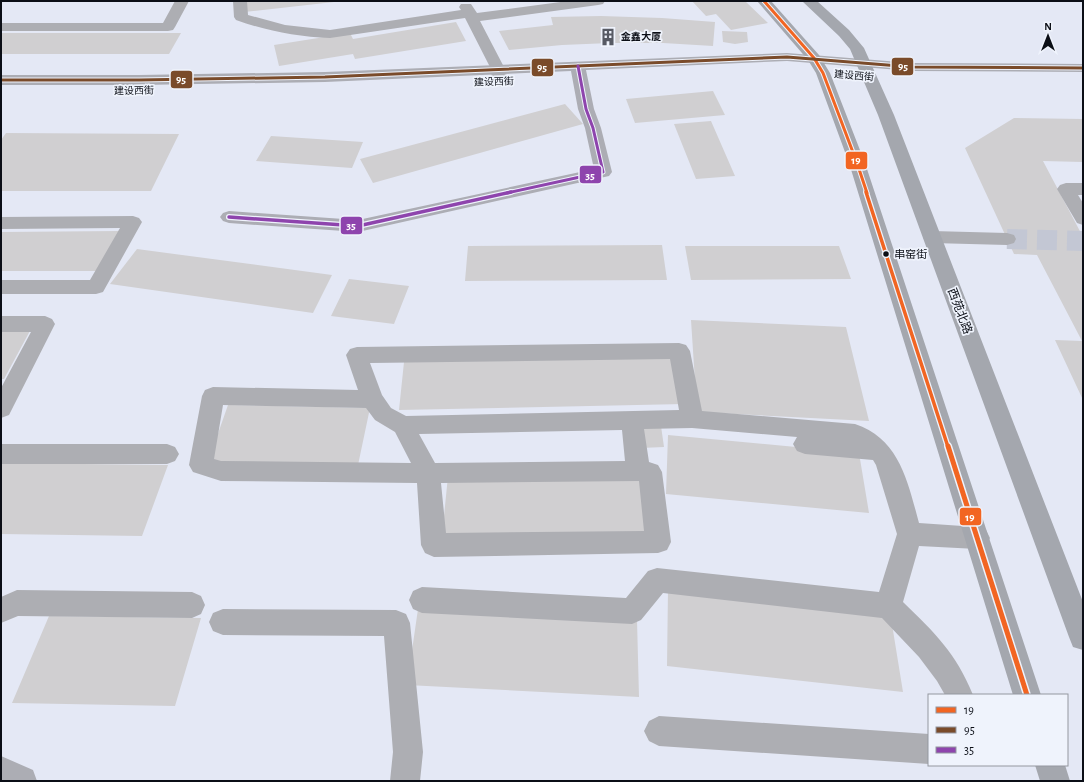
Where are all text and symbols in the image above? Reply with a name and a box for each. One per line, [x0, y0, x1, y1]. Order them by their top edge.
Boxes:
north arrow [1028, 16, 1068, 56]
text: N [1044, 21, 1052, 32]
building icon: 金鑫大厦 [598, 27, 618, 47]
place label: 金鑫大厦 [620, 31, 661, 42]
line badge: 95 [891, 57, 914, 76]
line badge: 95 [531, 58, 554, 77]
text: 95 [898, 61, 908, 72]
text: 95 [537, 62, 547, 73]
street label: 建设西街 [834, 68, 874, 83]
line badge: 95 [170, 70, 193, 89]
text: 95 [176, 74, 186, 85]
street label: 建设西街 [474, 75, 514, 88]
street label: 建设西街 [114, 85, 154, 96]
line badge: 19 [845, 151, 868, 170]
text: 19 [851, 155, 861, 166]
line badge: 35 [579, 165, 602, 184]
text: 35 [585, 170, 595, 181]
line badge: 35 [340, 216, 363, 235]
text: 35 [346, 220, 356, 231]
place label: 串窑街 [894, 248, 927, 260]
marker: 串窑街 [881, 249, 891, 259]
street label: 西苑北路 [946, 286, 975, 336]
line badge: 19 [959, 507, 982, 526]
text: 19 [965, 512, 975, 523]
legend [928, 694, 1068, 766]
text: 19 [964, 704, 974, 716]
text: 95 [964, 724, 975, 736]
text: 35 [964, 744, 974, 756]

